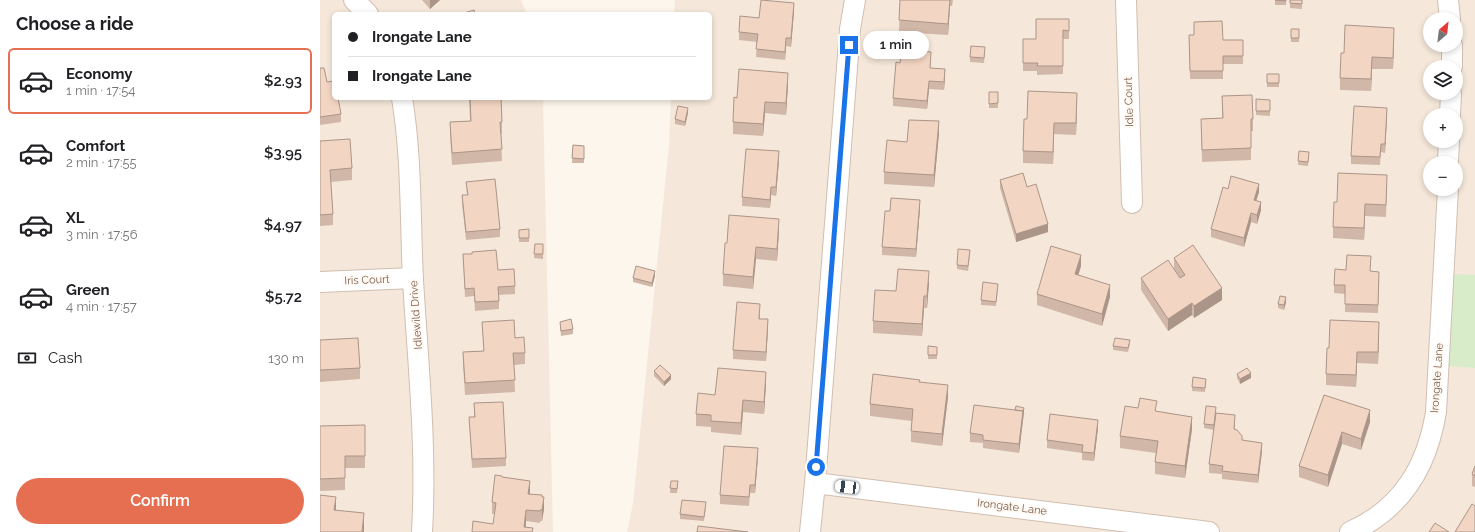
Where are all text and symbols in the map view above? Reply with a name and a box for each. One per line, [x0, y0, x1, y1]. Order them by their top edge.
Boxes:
north arrow [1423, 12, 1463, 52]
map controls [1423, 12, 1463, 196]
text: Choose a ride [16, 13, 134, 34]
text: Irongate Lane [372, 28, 472, 46]
callout: 1 min [863, 31, 929, 59]
route end [840, 36, 858, 54]
text: 1 min [880, 37, 912, 52]
button: layers [1423, 60, 1463, 100]
icon: car [18, 63, 54, 99]
text: Economy [66, 65, 133, 83]
text: Irongate Lane [372, 67, 472, 85]
text: $2.93 [264, 72, 302, 90]
street label: Idle Court [1122, 77, 1136, 127]
text: 1 min · 17:54 [66, 83, 135, 98]
button: + [1423, 108, 1463, 148]
icon: car [18, 135, 54, 171]
text: Comfort [66, 137, 125, 155]
text: $3.95 [264, 144, 302, 162]
text: 2 min · 17:55 [66, 155, 137, 170]
button: − [1423, 156, 1463, 196]
icon: car [18, 207, 54, 243]
text: XL [66, 209, 84, 227]
text: $4.97 [264, 216, 302, 234]
text: 3 min · 17:56 [66, 227, 138, 242]
street label: Iris Court [344, 273, 390, 287]
icon: car [18, 279, 54, 315]
street label: Idlewild Drive [407, 280, 425, 350]
text: Green [66, 281, 110, 299]
text: $5.72 [265, 288, 302, 306]
text: 4 min · 17:57 [66, 299, 137, 314]
street label: Irongate Lane [1428, 342, 1446, 413]
icon: cash [16, 347, 38, 369]
text: Cash [48, 349, 82, 367]
text: 130 m [268, 351, 304, 366]
route start [807, 458, 825, 476]
button: Confirm [16, 478, 304, 524]
car [834, 480, 860, 494]
street label: Irongate Lane [976, 496, 1048, 518]

